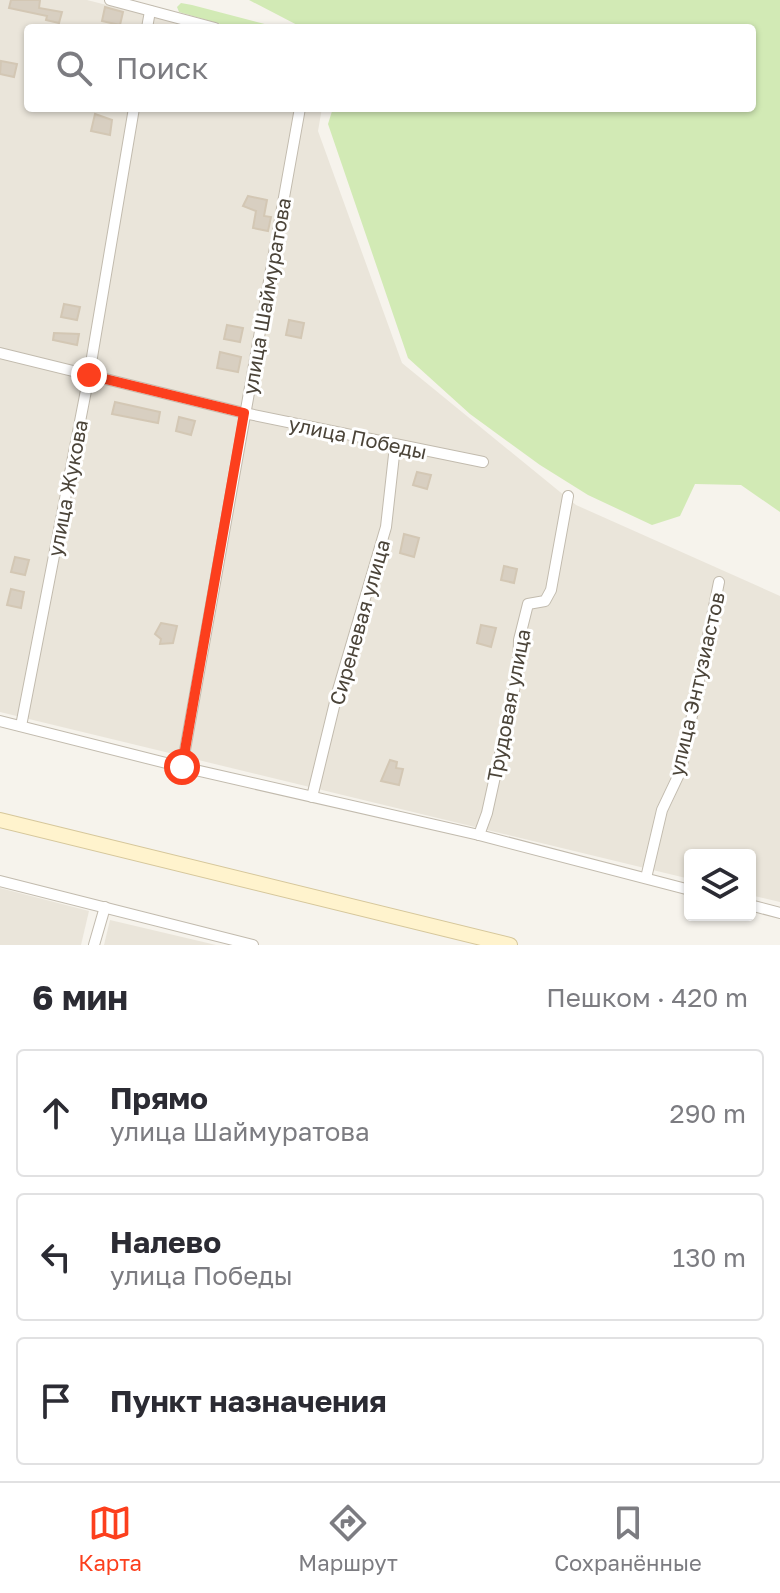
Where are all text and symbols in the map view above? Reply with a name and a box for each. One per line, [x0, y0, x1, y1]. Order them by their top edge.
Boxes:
search box [24, 24, 756, 112]
icon: search [52, 46, 96, 90]
text: Поиск [116, 50, 208, 86]
street label: улица Шаймуратова [237, 196, 295, 396]
route end [71, 357, 107, 393]
street label: улица Победы [287, 411, 429, 463]
street label: улица Жукова [42, 418, 92, 558]
street label: Сиреневая улица [324, 536, 394, 708]
street label: улица Энтузиастов [663, 590, 729, 778]
street label: Трудовая улица [481, 627, 535, 783]
route start [164, 749, 200, 785]
map controls [684, 849, 756, 921]
button: layers [684, 849, 756, 921]
text: 6 мин [32, 977, 128, 1017]
text: Пешком · 420 m [546, 982, 748, 1013]
text: Прямо [110, 1080, 208, 1116]
icon: ahead [34, 1091, 78, 1135]
text: 290 m [670, 1098, 746, 1129]
text: улица Шаймуратова [110, 1116, 370, 1147]
text: Налево [110, 1224, 221, 1260]
icon: left [34, 1235, 78, 1279]
text: 130 m [673, 1242, 746, 1273]
text: улица Победы [110, 1260, 293, 1291]
icon: arrive [34, 1379, 78, 1423]
text: Пункт назначения [110, 1383, 387, 1419]
tab: Карта [78, 1501, 142, 1576]
tab: Маршрут [298, 1501, 398, 1576]
tab: Сохранённые [554, 1501, 702, 1576]

